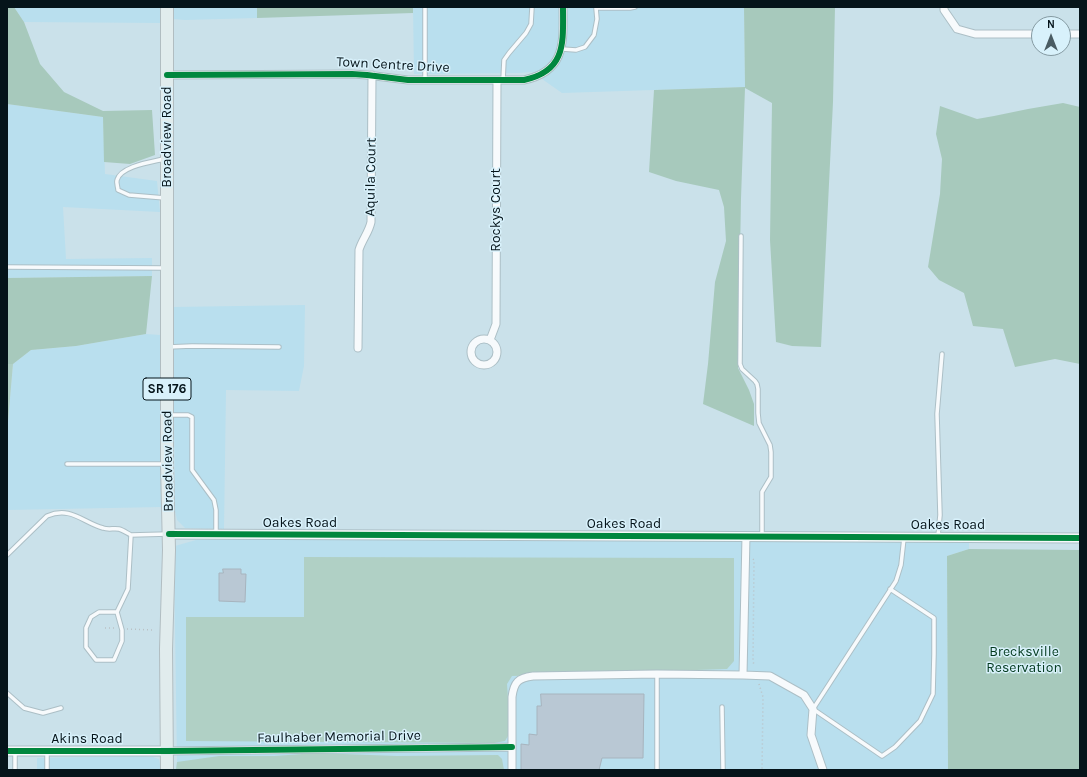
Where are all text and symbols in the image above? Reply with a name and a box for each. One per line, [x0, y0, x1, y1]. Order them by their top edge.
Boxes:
north arrow [1031, 16, 1071, 56]
text: N [1047, 18, 1055, 31]
street label: Town Centre Drive [336, 54, 450, 76]
street label: Broadview Road [159, 86, 175, 188]
street label: Aquila Court [362, 137, 380, 217]
street label: Rockys Court [488, 168, 504, 252]
road number: SR 176 [143, 378, 191, 400]
street label: Broadview Road [159, 410, 177, 512]
street label: Oakes Road [263, 515, 337, 531]
street label: Oakes Road [587, 516, 661, 532]
street label: Oakes Road [911, 517, 985, 533]
park label: Brecksville Reservation [986, 644, 1062, 676]
street label: Faulhaber Memorial Drive [257, 727, 421, 747]
street label: Akins Road [51, 731, 123, 747]

